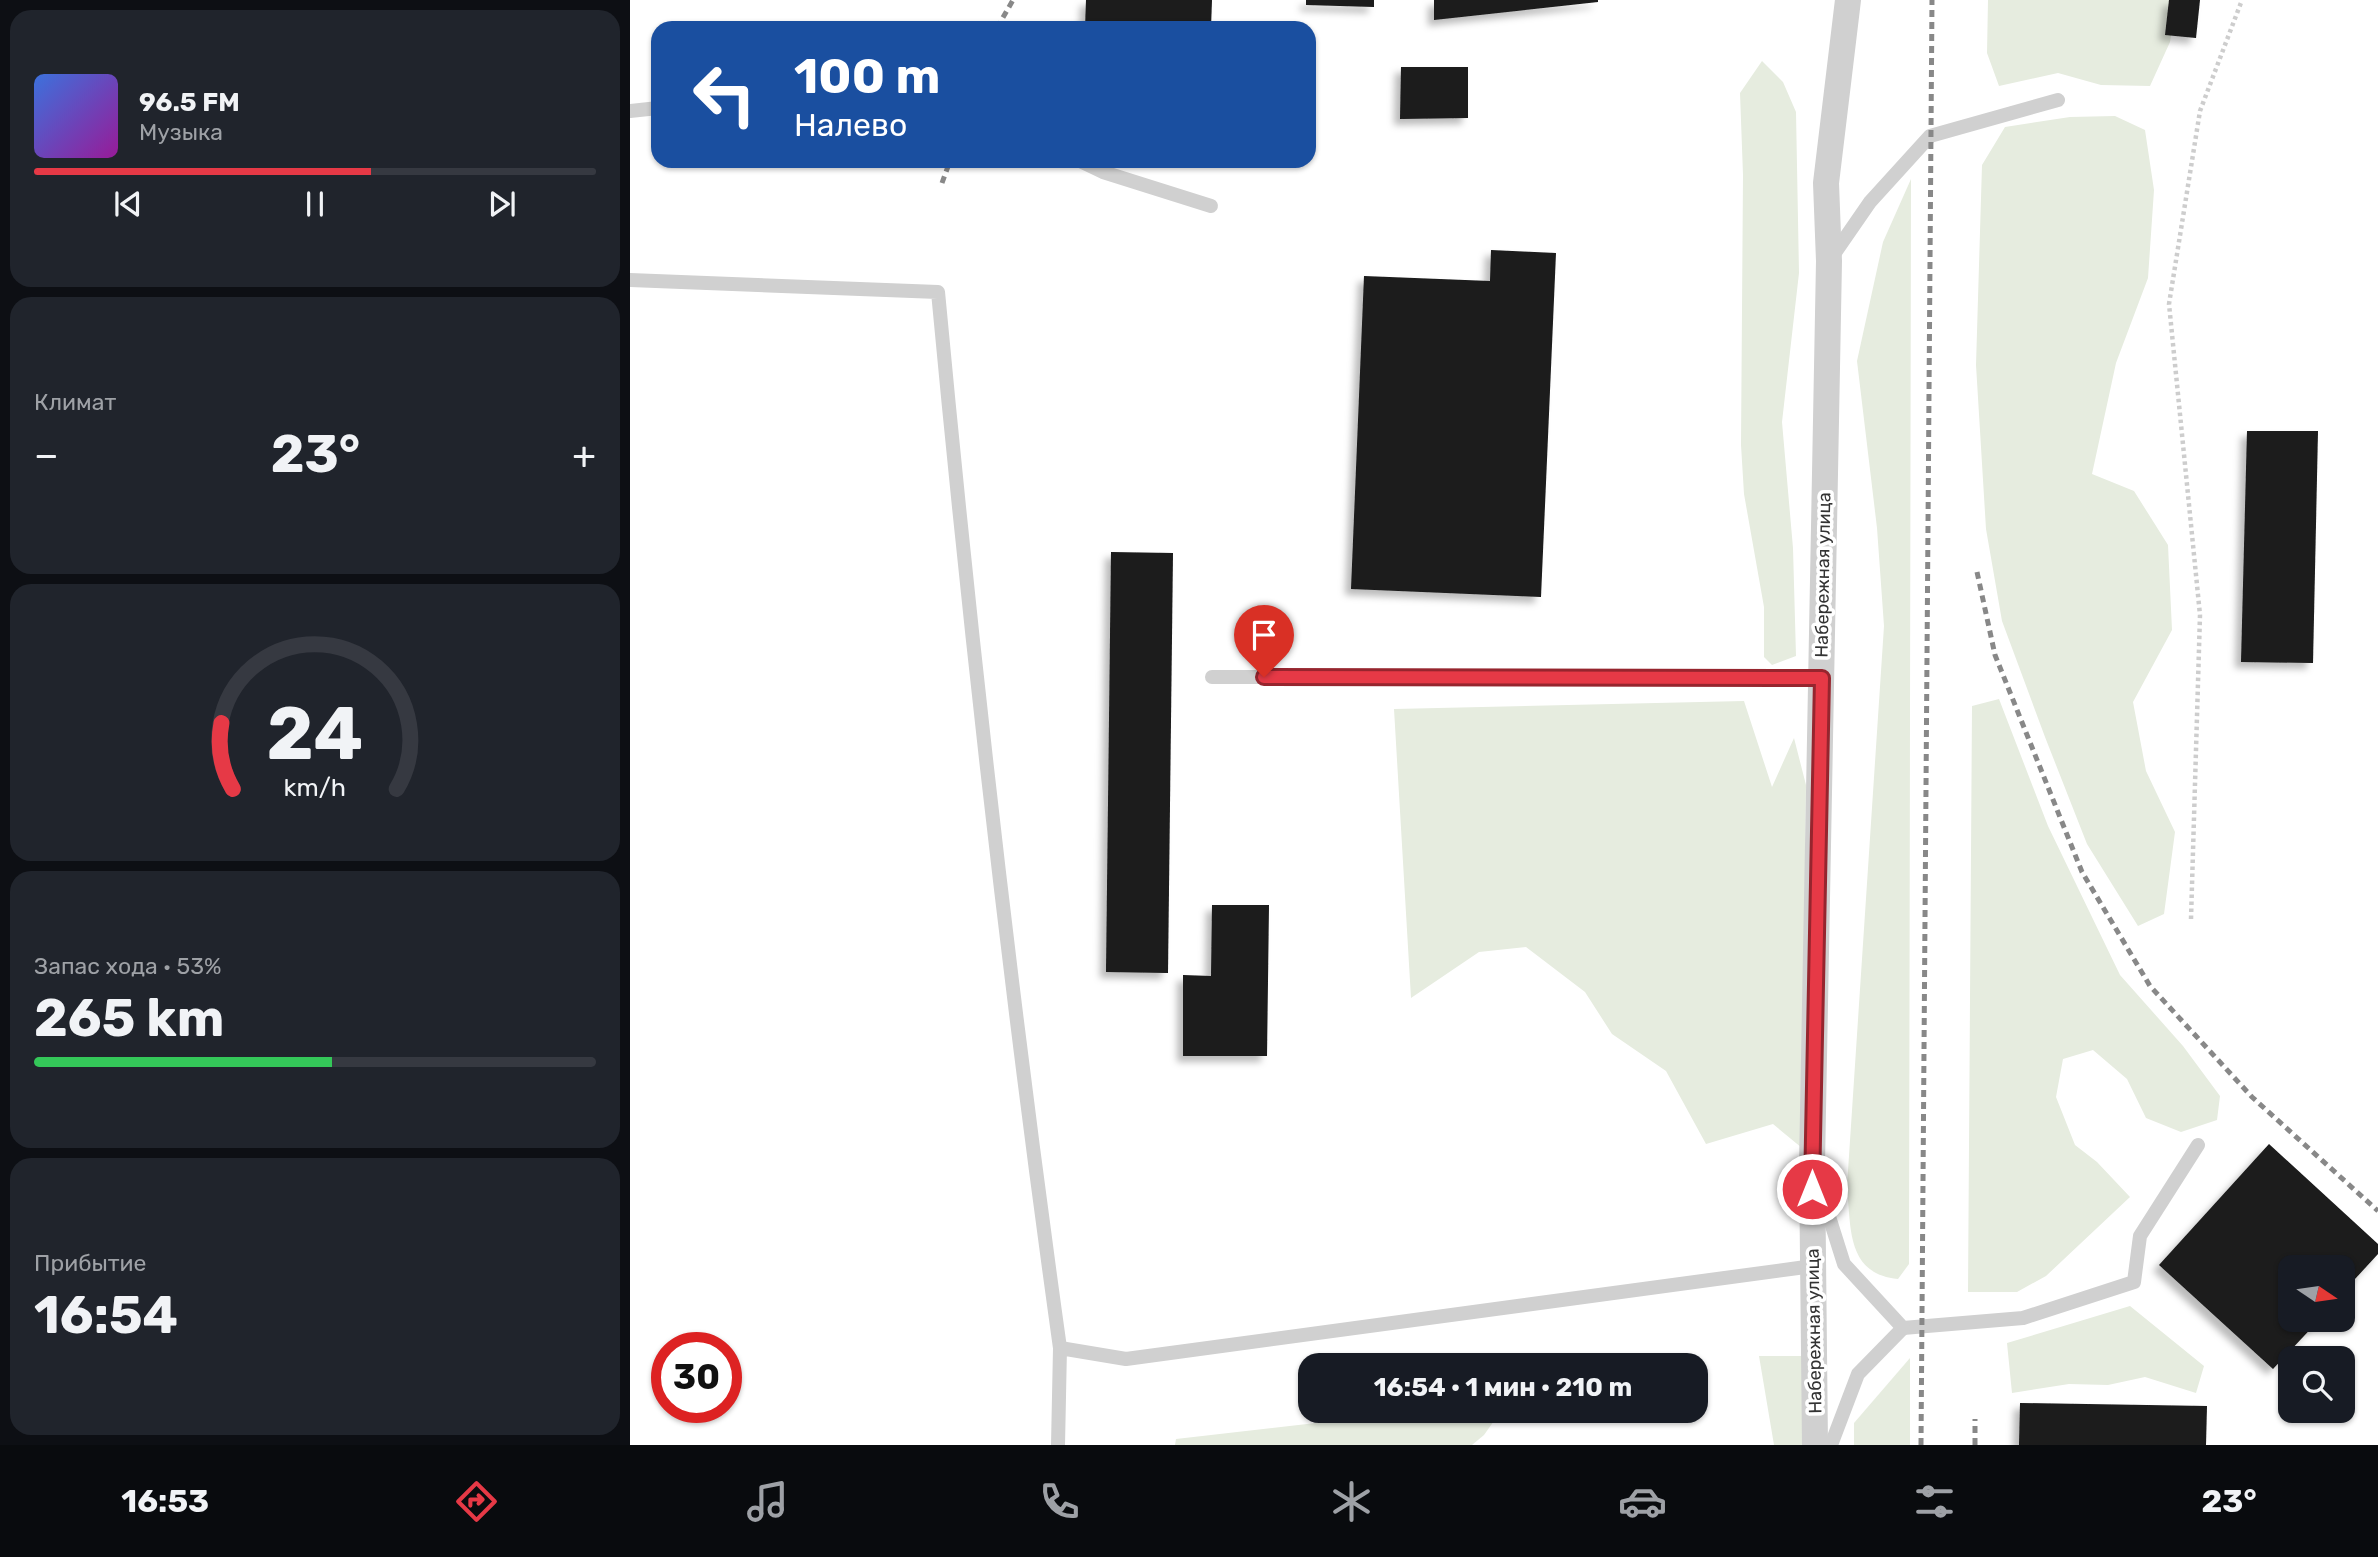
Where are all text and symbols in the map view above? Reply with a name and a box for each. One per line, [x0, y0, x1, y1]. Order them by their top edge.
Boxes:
text: 100 m [794, 47, 940, 105]
icon: left [679, 49, 770, 140]
text: 96.5 FM [139, 87, 240, 118]
text: Налево [794, 106, 907, 144]
text: Музыка [139, 118, 223, 146]
icon: previous [109, 185, 147, 223]
icon: pause [296, 185, 334, 223]
icon: next [483, 185, 521, 223]
text: Климат [34, 388, 116, 416]
text: 23° [271, 423, 360, 485]
text: − [34, 432, 59, 478]
text: + [572, 432, 596, 478]
street label: Набережная улица [1811, 492, 1835, 658]
pin [1234, 605, 1294, 677]
icon: arrive [1245, 616, 1283, 654]
text: 24 [267, 691, 363, 777]
text: km/h [284, 772, 346, 801]
text: Запас хода · 53% [34, 952, 222, 980]
text: 265 km [34, 987, 224, 1049]
position arrow [1775, 1152, 1849, 1226]
street label: Набережная улица [1802, 1248, 1826, 1414]
text: Прибытие [34, 1249, 146, 1277]
north arrow [2278, 1255, 2356, 1332]
map controls [2278, 1255, 2355, 1423]
text: 16:54 [34, 1284, 178, 1346]
speed limit sign: 30 [651, 1332, 742, 1423]
button: search [2278, 1346, 2355, 1423]
text: 16:54 · 1 мин · 210 m [1374, 1372, 1632, 1403]
icon: directions [452, 1477, 501, 1526]
icon: music [743, 1477, 792, 1526]
icon: phone [1035, 1477, 1084, 1526]
icon: climate [1327, 1477, 1376, 1526]
icon: car [1618, 1477, 1667, 1526]
icon: filters [1910, 1477, 1959, 1526]
text: 16:53 [121, 1482, 209, 1520]
text: 23° [2202, 1482, 2257, 1520]

